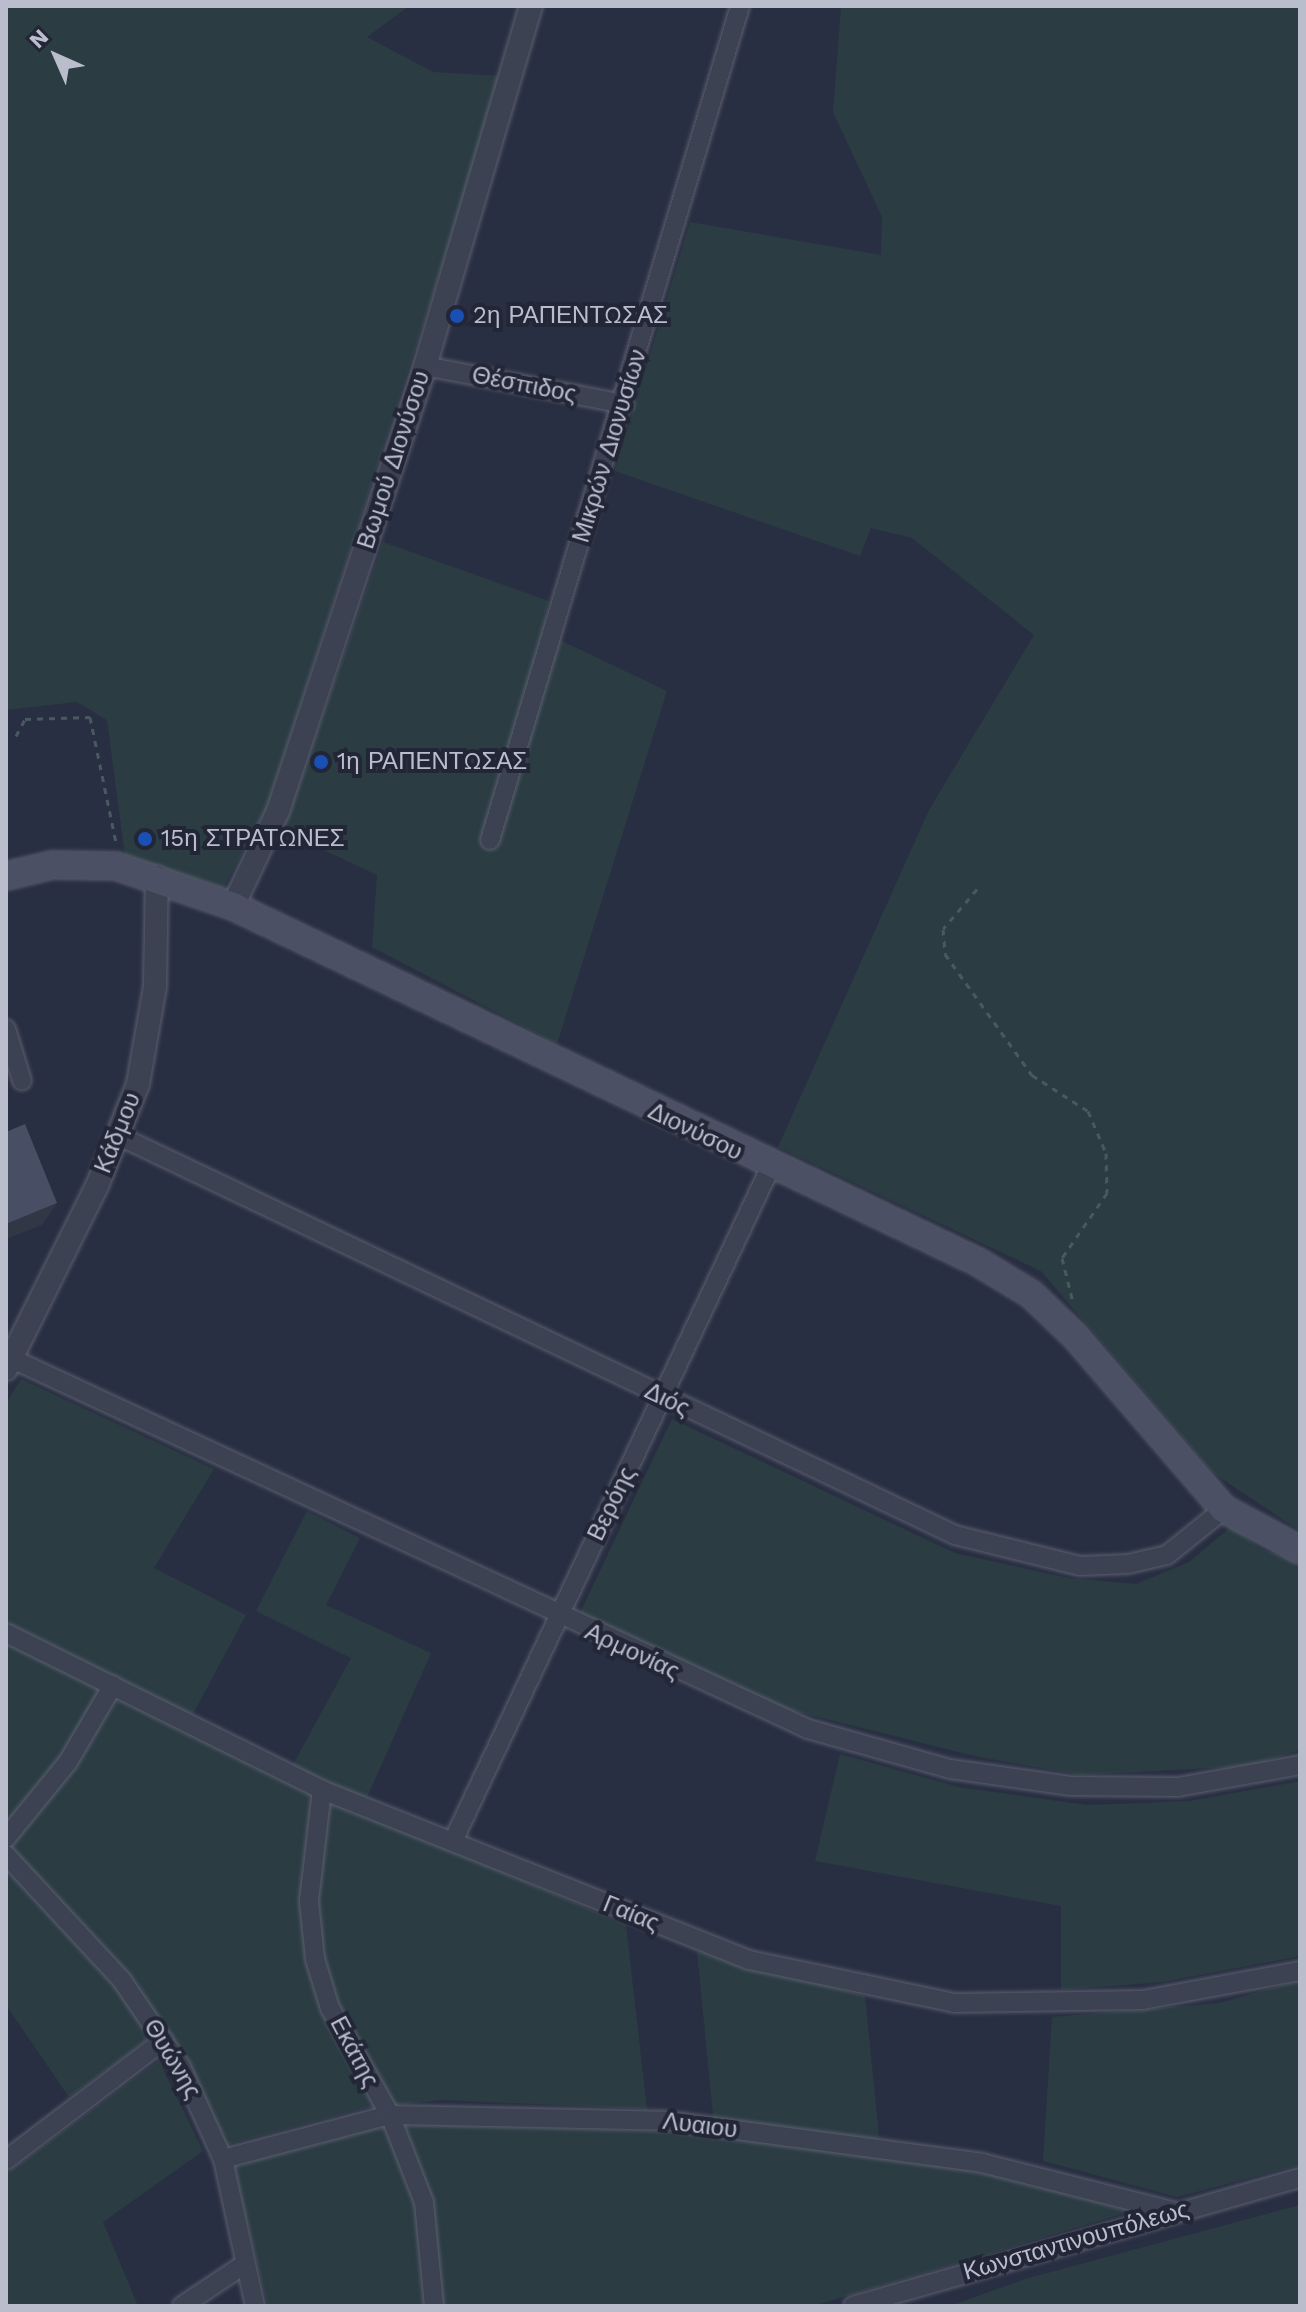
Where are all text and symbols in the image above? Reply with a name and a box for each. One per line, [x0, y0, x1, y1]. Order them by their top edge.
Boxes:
north arrow [16, 16, 96, 96]
text: N [24, 24, 53, 53]
place label: 2η ΡΑΠΕΝΤΩΣΑΣ [473, 302, 668, 330]
marker: 2η ΡΑΠΕΝΤΩΣΑΣ [448, 307, 466, 325]
street label: Μικρών Διονυσίων [567, 346, 653, 546]
street label: Θέσπιδος [469, 361, 579, 409]
street label: Βωμού Διονύσου [352, 367, 436, 553]
place label: 1η ΡΑΠΕΝΤΩΣΑΣ [337, 748, 527, 776]
marker: 1η ΡΑΠΕΝΤΩΣΑΣ [312, 753, 330, 771]
place label: 15η ΣΤΡΑΤΩΝΕΣ [161, 825, 345, 853]
marker: 15η ΣΤΡΑΤΩΝΕΣ [136, 830, 154, 848]
street label: Κάδμου [89, 1089, 147, 1177]
street label: Διονύσου [643, 1097, 747, 1167]
street label: Διός [640, 1377, 694, 1423]
street label: Βερόης [582, 1462, 642, 1546]
street label: Αρμονίας [580, 1618, 684, 1686]
street label: Γαίας [599, 1890, 663, 1938]
street label: Εκάτης [323, 2012, 385, 2092]
street label: Θυώνης [137, 2014, 207, 2104]
street label: Λυαιου [661, 2107, 739, 2145]
street label: Κωνσταντινουπόλεως [960, 2195, 1192, 2287]

